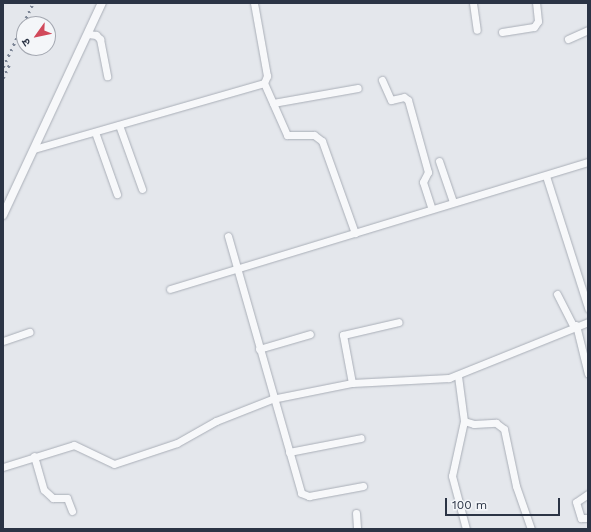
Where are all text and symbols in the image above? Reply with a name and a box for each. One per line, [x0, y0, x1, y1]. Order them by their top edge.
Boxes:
north arrow [16, 16, 56, 56]
text: उ [19, 36, 34, 49]
scale bar [447, 490, 562, 516]
text: 100 m [452, 498, 487, 512]

